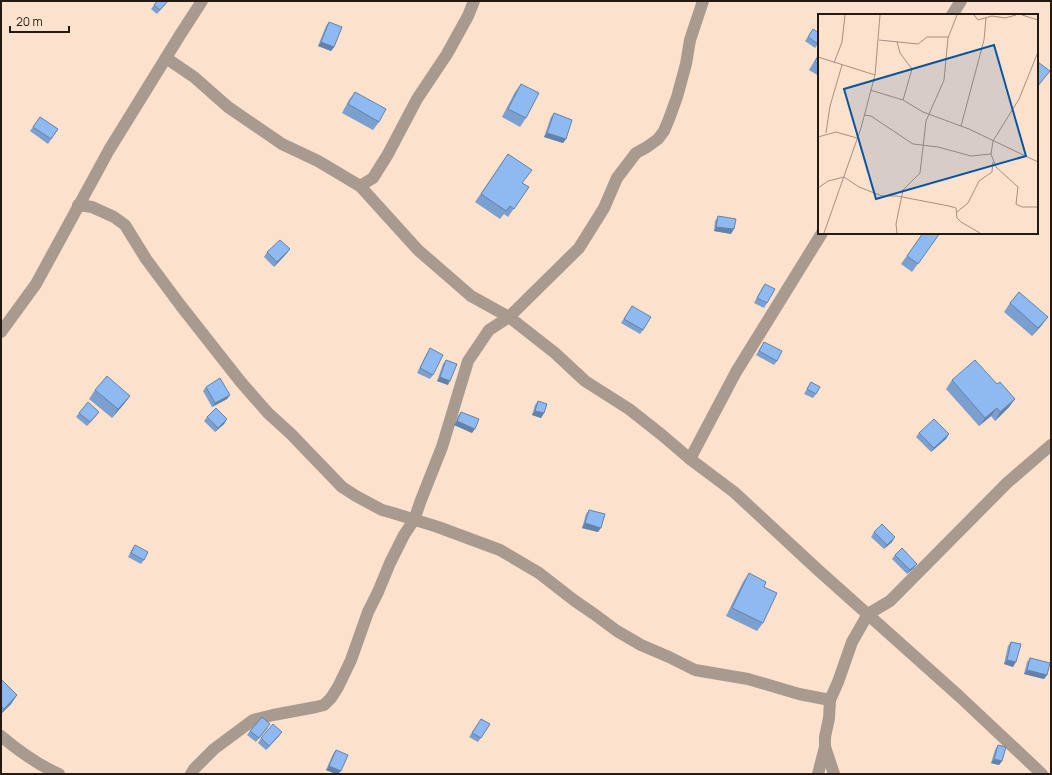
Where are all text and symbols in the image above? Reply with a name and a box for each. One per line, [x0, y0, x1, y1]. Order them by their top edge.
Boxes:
scale bar [10, 8, 69, 34]
text: 20 m [16, 13, 43, 30]
inset map [818, 14, 1038, 234]

